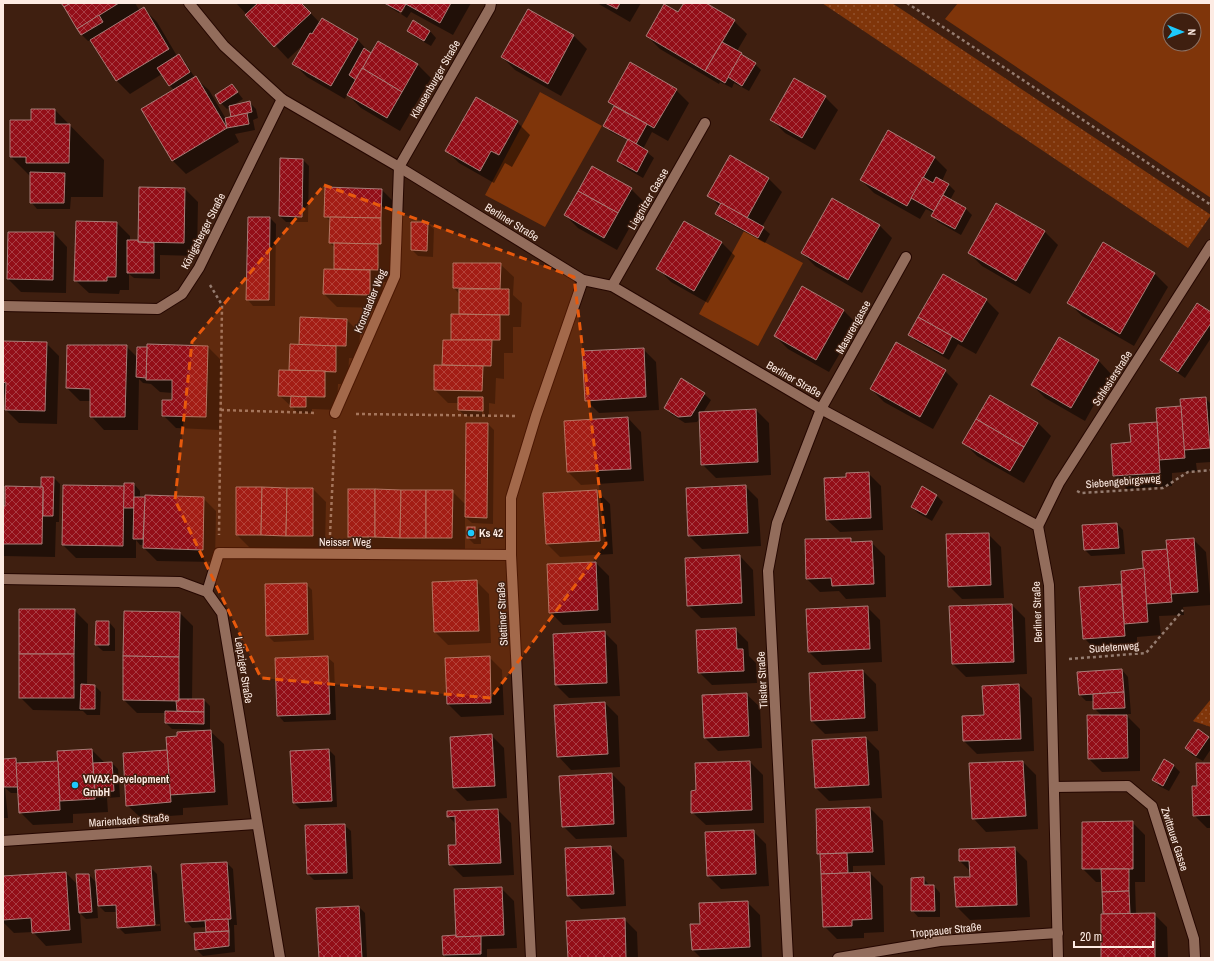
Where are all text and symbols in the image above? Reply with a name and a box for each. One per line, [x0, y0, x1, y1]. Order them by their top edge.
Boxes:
north arrow [1162, 12, 1202, 52]
text: N [1185, 29, 1199, 36]
street label: Klausenburger Straße [407, 37, 463, 121]
street label: Liegnitzer Gasse [625, 166, 671, 232]
street label: Königsberger Straße [178, 191, 228, 271]
street label: Berliner Straße [482, 200, 542, 244]
street label: Kronstadter Weg [351, 267, 389, 335]
street label: Masurengasse [833, 298, 873, 356]
street label: Schlesierstraße [1089, 348, 1135, 408]
street label: Berliner Straße [764, 358, 824, 400]
street label: Siebengebirgsweg [1085, 471, 1161, 491]
place label: Ks 42 [479, 526, 503, 540]
marker: Ks 42 [466, 528, 476, 538]
street label: Neisser Weg [319, 535, 371, 549]
street label: Berliner Straße [1029, 581, 1045, 643]
street label: Stettiner Straße [493, 582, 511, 646]
street label: Leipziger Straße [232, 636, 256, 704]
street label: Sudetenweg [1088, 638, 1140, 656]
street label: Tilsiter Straße [754, 651, 770, 709]
place label: VIVAX-Development GmbH [83, 772, 169, 799]
marker: VIVAX-Development GmbH [70, 780, 80, 790]
street label: Zwittauer Gasse [1158, 805, 1192, 873]
street label: Marienbader Straße [88, 810, 170, 830]
street label: Troppauer Straße [910, 919, 982, 941]
scale bar [1074, 923, 1153, 949]
text: 20 m [1080, 929, 1102, 945]

